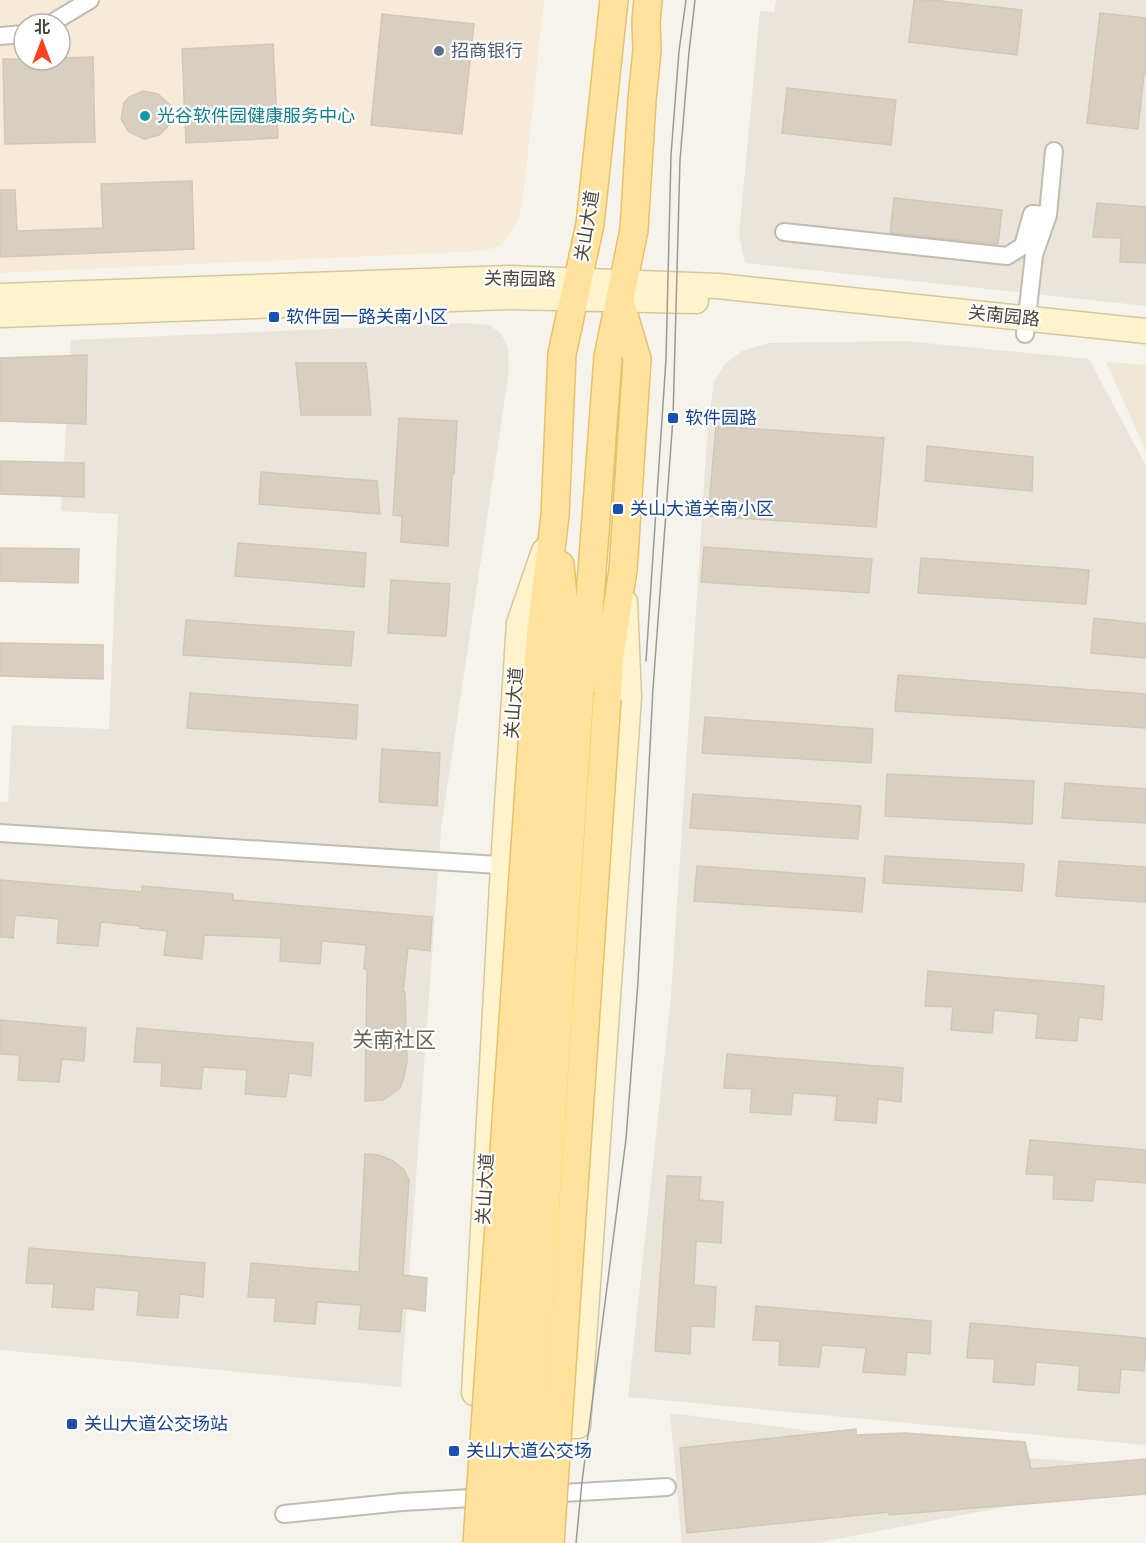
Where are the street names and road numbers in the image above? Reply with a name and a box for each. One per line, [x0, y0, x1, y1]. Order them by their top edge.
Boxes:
street label: 关山大道 [570, 189, 603, 263]
street label: 关南园路 [484, 266, 556, 290]
street label: 关南园路 [967, 300, 1041, 330]
street label: 关山大道 [500, 666, 526, 740]
street label: 关山大道 [471, 1152, 497, 1225]

